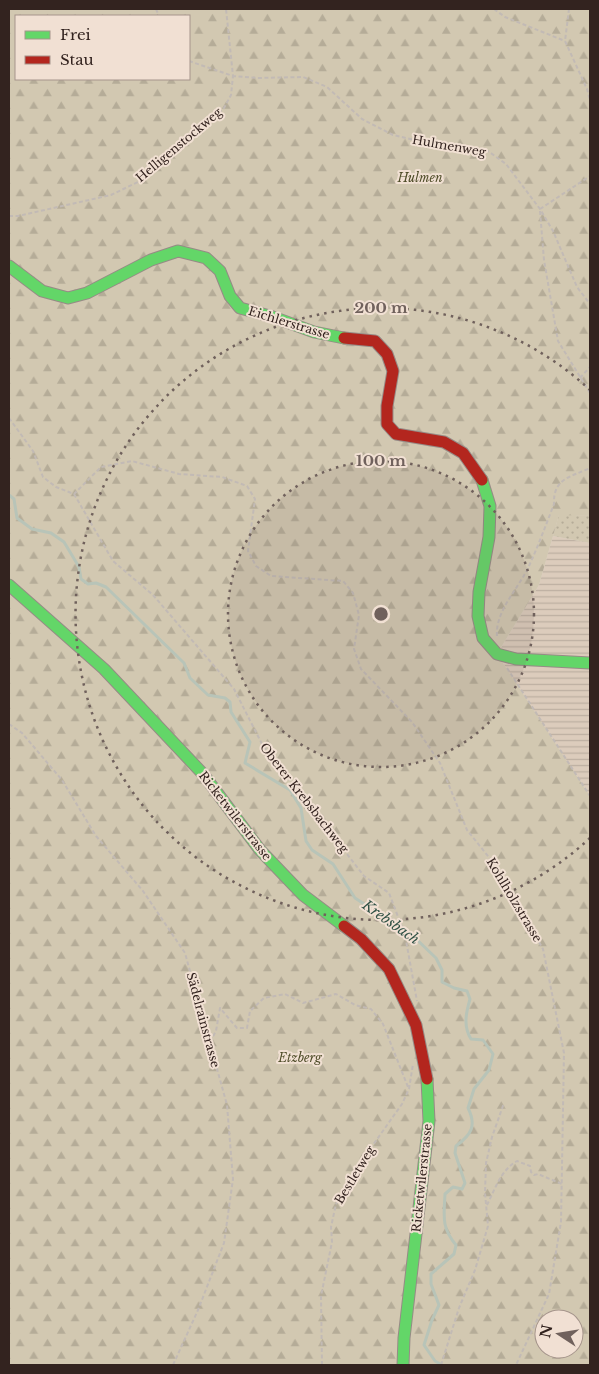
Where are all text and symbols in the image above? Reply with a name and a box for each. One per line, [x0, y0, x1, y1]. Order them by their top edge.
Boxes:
legend [15, 15, 190, 80]
text: Frei [60, 25, 91, 44]
text: Stau [60, 50, 94, 69]
street label: Helligenstockweg [133, 104, 225, 185]
street label: Hulmenweg [411, 132, 488, 160]
park label: Hulmen [397, 170, 443, 185]
text: 200 m [355, 298, 408, 317]
street label: Eichlerstrasse [247, 303, 332, 342]
text: 100 m [356, 451, 406, 470]
centre of rings [372, 605, 390, 623]
street label: Oberer Krebsbachweg [257, 740, 353, 856]
street label: Ricketwilerstrasse [196, 768, 275, 863]
street label: Kohlholzstrasse [483, 855, 546, 945]
water label: Krebsbach [358, 895, 423, 948]
street label: Sädelrainstrasse [184, 971, 223, 1069]
park label: Etzberg [277, 1050, 323, 1065]
street label: Ricketwilerstrasse [408, 1123, 435, 1233]
street label: Bestletweg [331, 1142, 378, 1207]
north arrow [534, 1309, 584, 1359]
text: N [536, 1323, 556, 1340]

